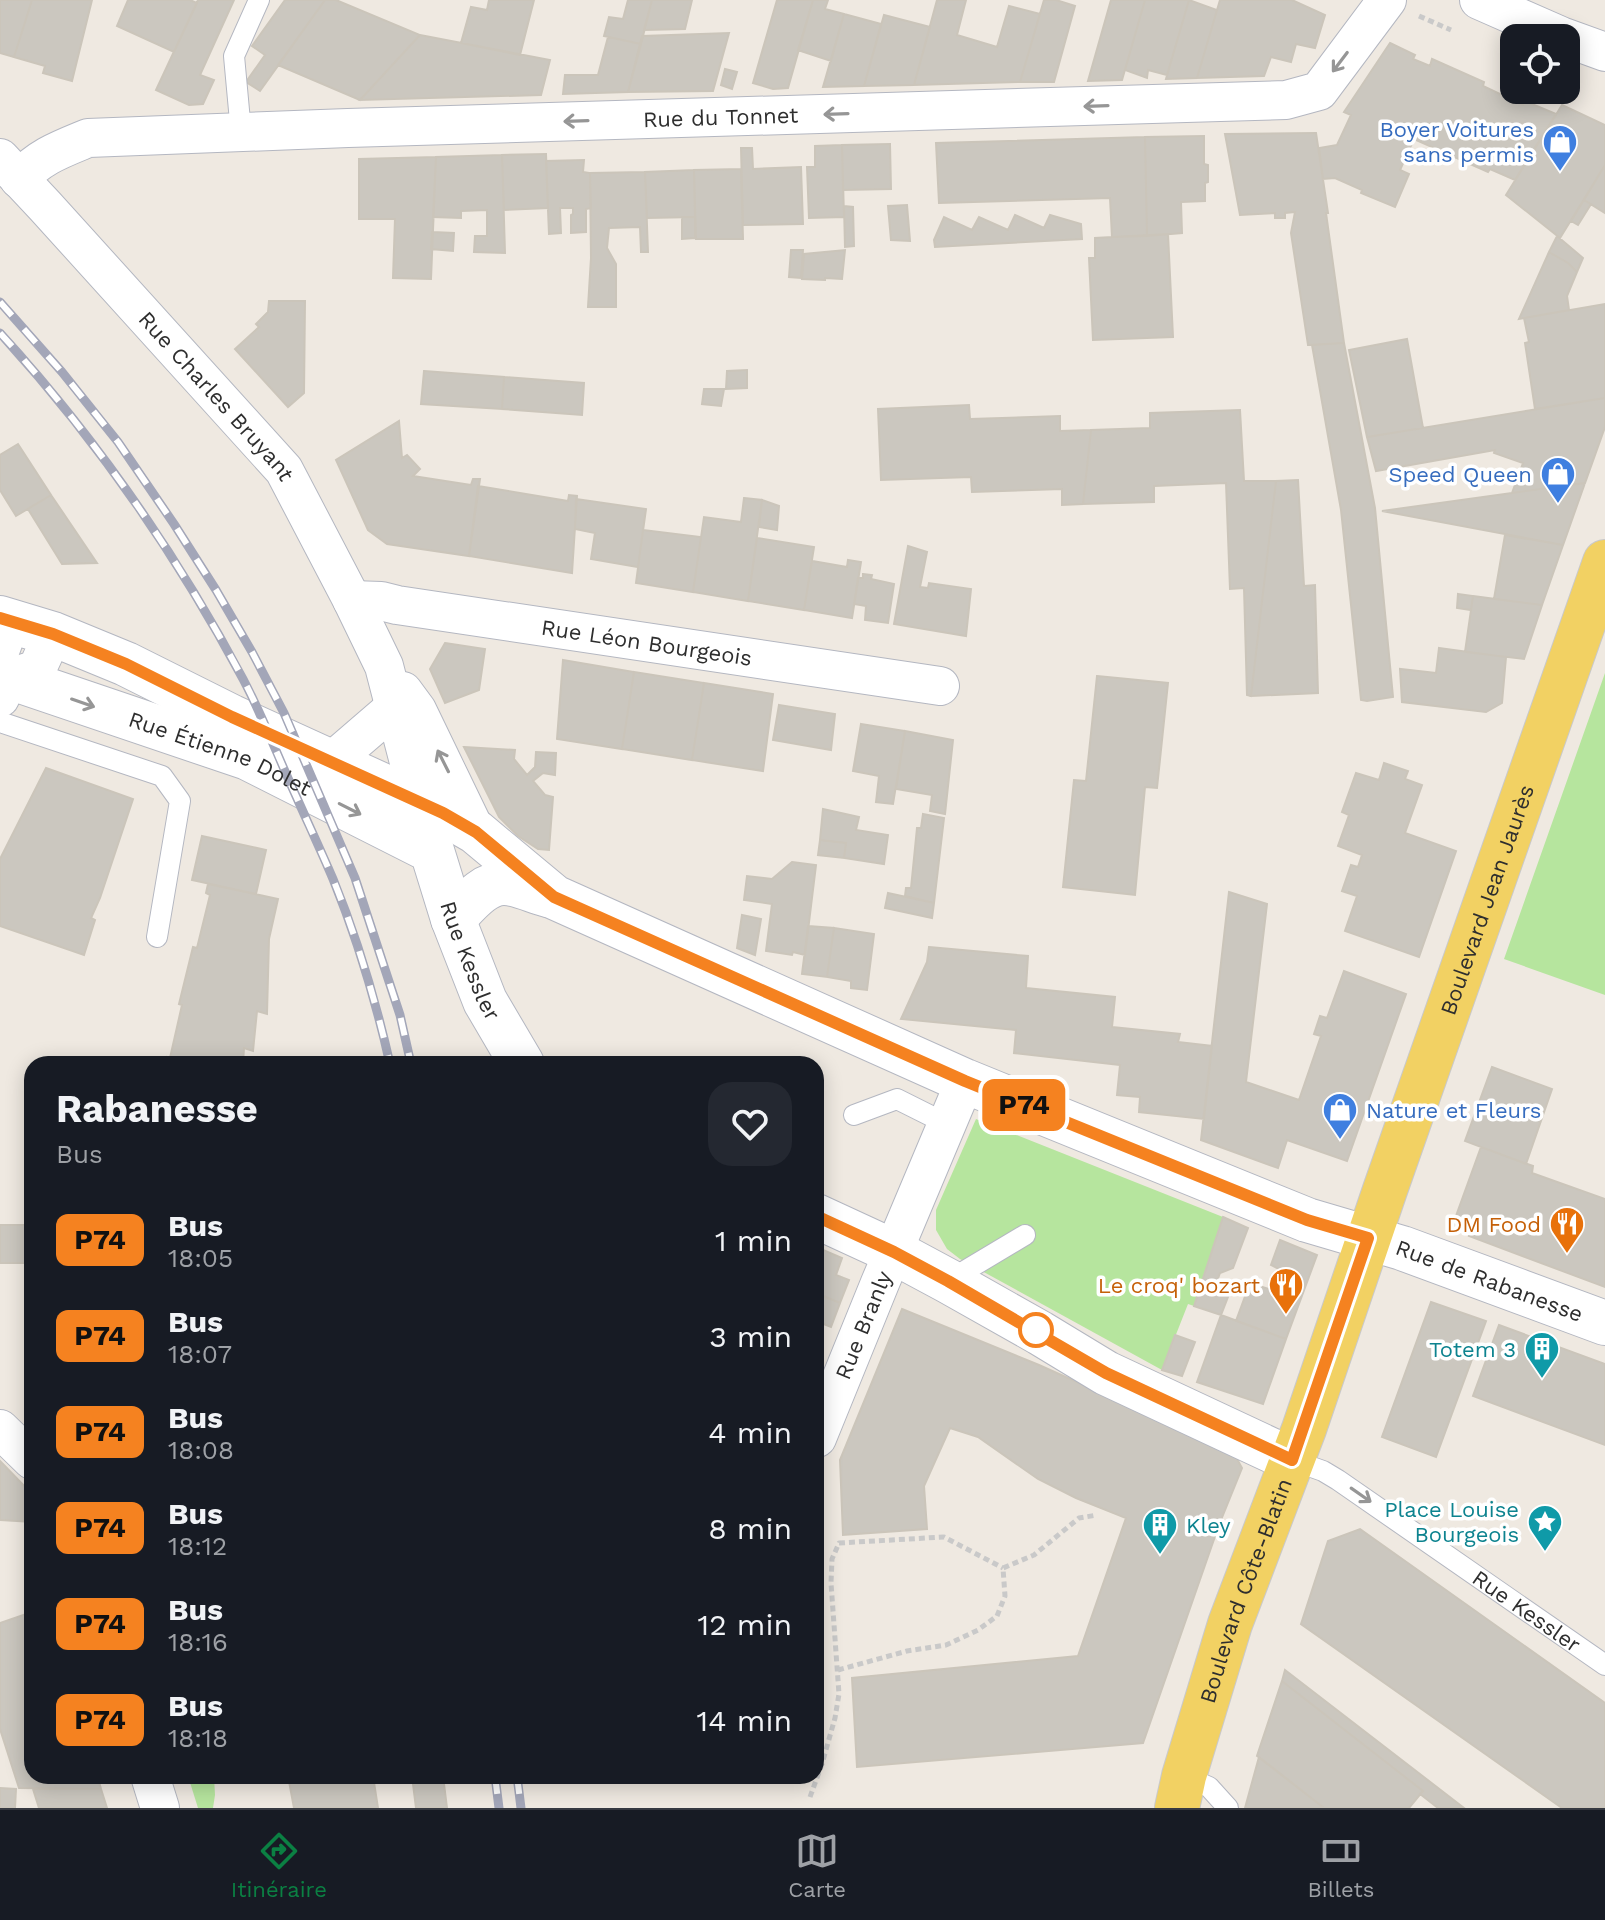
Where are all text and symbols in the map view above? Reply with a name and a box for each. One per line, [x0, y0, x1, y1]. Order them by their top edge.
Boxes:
map controls [1500, 24, 1580, 104]
button: locate [1500, 24, 1580, 104]
one-way arrow [1332, 51, 1349, 73]
one-way arrow [1083, 98, 1110, 114]
street label: Rue du Tonnet [643, 103, 799, 132]
one-way arrow [823, 106, 850, 121]
one-way arrow [563, 113, 590, 129]
place label: Boyer Voitures sans permis [1379, 117, 1534, 167]
shop icon: Boyer Voitures sans permis [1541, 123, 1579, 173]
street label: Rue Charles Bruyant [133, 306, 299, 485]
shop icon: Speed Queen [1539, 455, 1577, 505]
place label: Speed Queen [1388, 462, 1532, 487]
street label: Rue Léon Bourgeois [540, 615, 754, 671]
one-way arrow [71, 696, 96, 711]
street label: Rue Étienne Dolet [125, 707, 315, 801]
one-way arrow [435, 750, 450, 774]
street label: Boulevard Jean Jaurès [1435, 781, 1539, 1018]
one-way arrow [338, 802, 362, 818]
street label: Rue Kessler [435, 898, 505, 1025]
line badge: P74 [978, 1079, 1070, 1131]
button: heart [708, 1082, 792, 1166]
text: Rabanesse [56, 1087, 258, 1131]
text: P74 [998, 1088, 1050, 1121]
shop icon: Nature et Fleurs [1321, 1091, 1359, 1141]
place label: Nature et Fleurs [1366, 1098, 1541, 1123]
text: Bus [56, 1139, 103, 1169]
restaurant icon: DM Food [1548, 1205, 1586, 1255]
text: Bus [168, 1208, 223, 1243]
place label: DM Food [1446, 1212, 1541, 1237]
text: P74 [74, 1223, 126, 1256]
text: 1 min [715, 1223, 792, 1258]
street label: Rue de Rabanesse [1392, 1235, 1586, 1327]
text: 18:05 [168, 1243, 233, 1273]
restaurant icon: Le croq' bozart [1267, 1266, 1305, 1316]
street label: Rue Branly [830, 1267, 897, 1383]
place label: Le croq' bozart [1098, 1273, 1260, 1298]
text: Bus [168, 1304, 223, 1339]
unlabelled marker [1019, 1313, 1053, 1347]
text: P74 [74, 1319, 126, 1352]
text: 3 min [709, 1319, 792, 1354]
building icon: Totem 3 [1523, 1330, 1561, 1380]
place label: Totem 3 [1429, 1337, 1516, 1362]
text: 18:07 [168, 1339, 232, 1369]
text: Bus [168, 1400, 223, 1435]
text: P74 [74, 1415, 126, 1448]
text: 4 min [708, 1415, 792, 1450]
text: 18:08 [168, 1435, 234, 1465]
street label: Boulevard Côte-Blatin [1195, 1475, 1297, 1706]
one-way arrow [1350, 1487, 1372, 1503]
text: Bus [168, 1496, 223, 1531]
place label: Place Louise Bourgeois [1384, 1497, 1519, 1547]
place icon: Place Louise Bourgeois [1526, 1503, 1564, 1553]
building icon: Kley [1141, 1506, 1179, 1556]
text: P74 [74, 1511, 126, 1544]
text: 8 min [708, 1511, 792, 1546]
place label: Kley [1186, 1513, 1231, 1538]
text: 18:12 [168, 1531, 227, 1561]
street label: Rue Kessler [1468, 1565, 1585, 1657]
text: Bus [168, 1592, 223, 1627]
text: P74 [74, 1607, 126, 1640]
text: 12 min [697, 1607, 792, 1642]
text: 18:16 [168, 1627, 228, 1657]
text: Bus [168, 1688, 223, 1723]
text: P74 [74, 1703, 126, 1736]
text: 14 min [697, 1703, 792, 1738]
text: 18:18 [168, 1723, 228, 1753]
tab: Itinéraire [231, 1829, 327, 1902]
tab: Carte [788, 1829, 846, 1902]
tab: Billets [1307, 1829, 1374, 1902]

